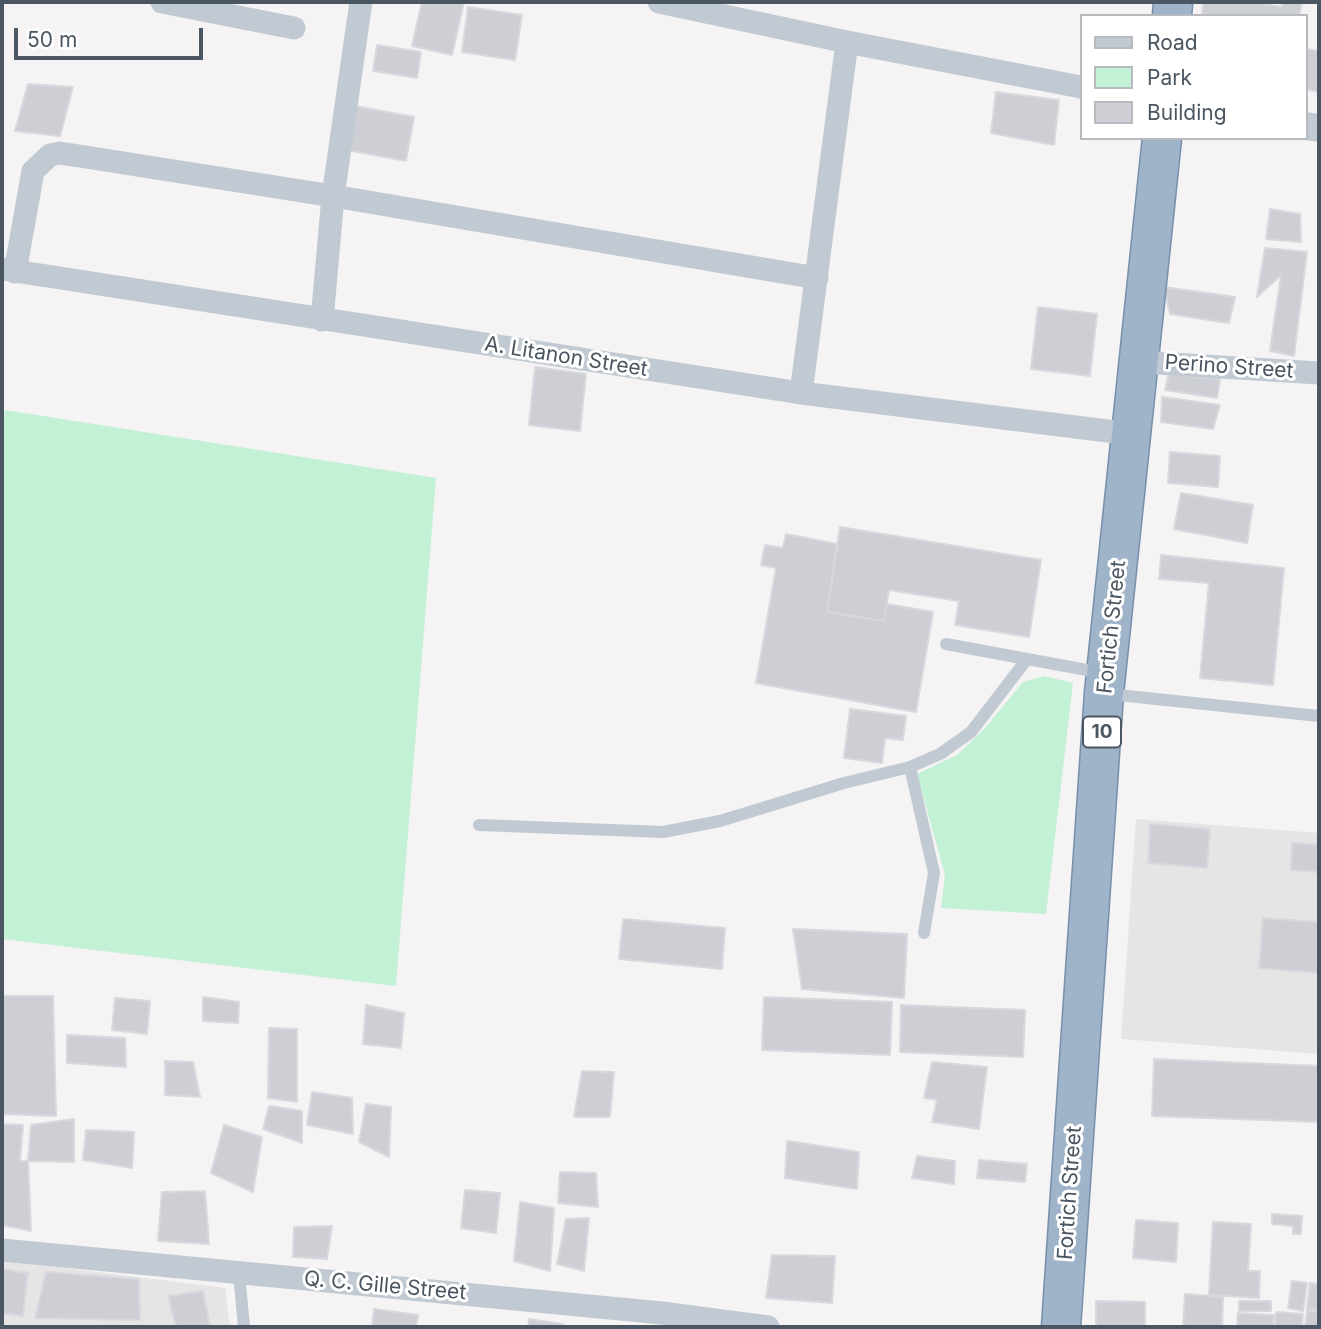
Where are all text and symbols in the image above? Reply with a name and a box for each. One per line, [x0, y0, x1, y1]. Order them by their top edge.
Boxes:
scale bar [18, 14, 206, 58]
legend [1080, 14, 1307, 140]
text: 50 m [27, 27, 77, 52]
text: Road [1147, 30, 1198, 55]
text: Park [1147, 65, 1192, 90]
text: Building [1147, 100, 1227, 125]
street label: A. Litanon Street [483, 332, 649, 382]
street label: Perino Street [1164, 350, 1294, 384]
street label: Fortich Street [1092, 559, 1132, 695]
road number: 10 [1083, 716, 1121, 748]
street label: Fortich Street [1053, 1125, 1087, 1261]
street label: Q. C. Gille Street [303, 1266, 467, 1306]

